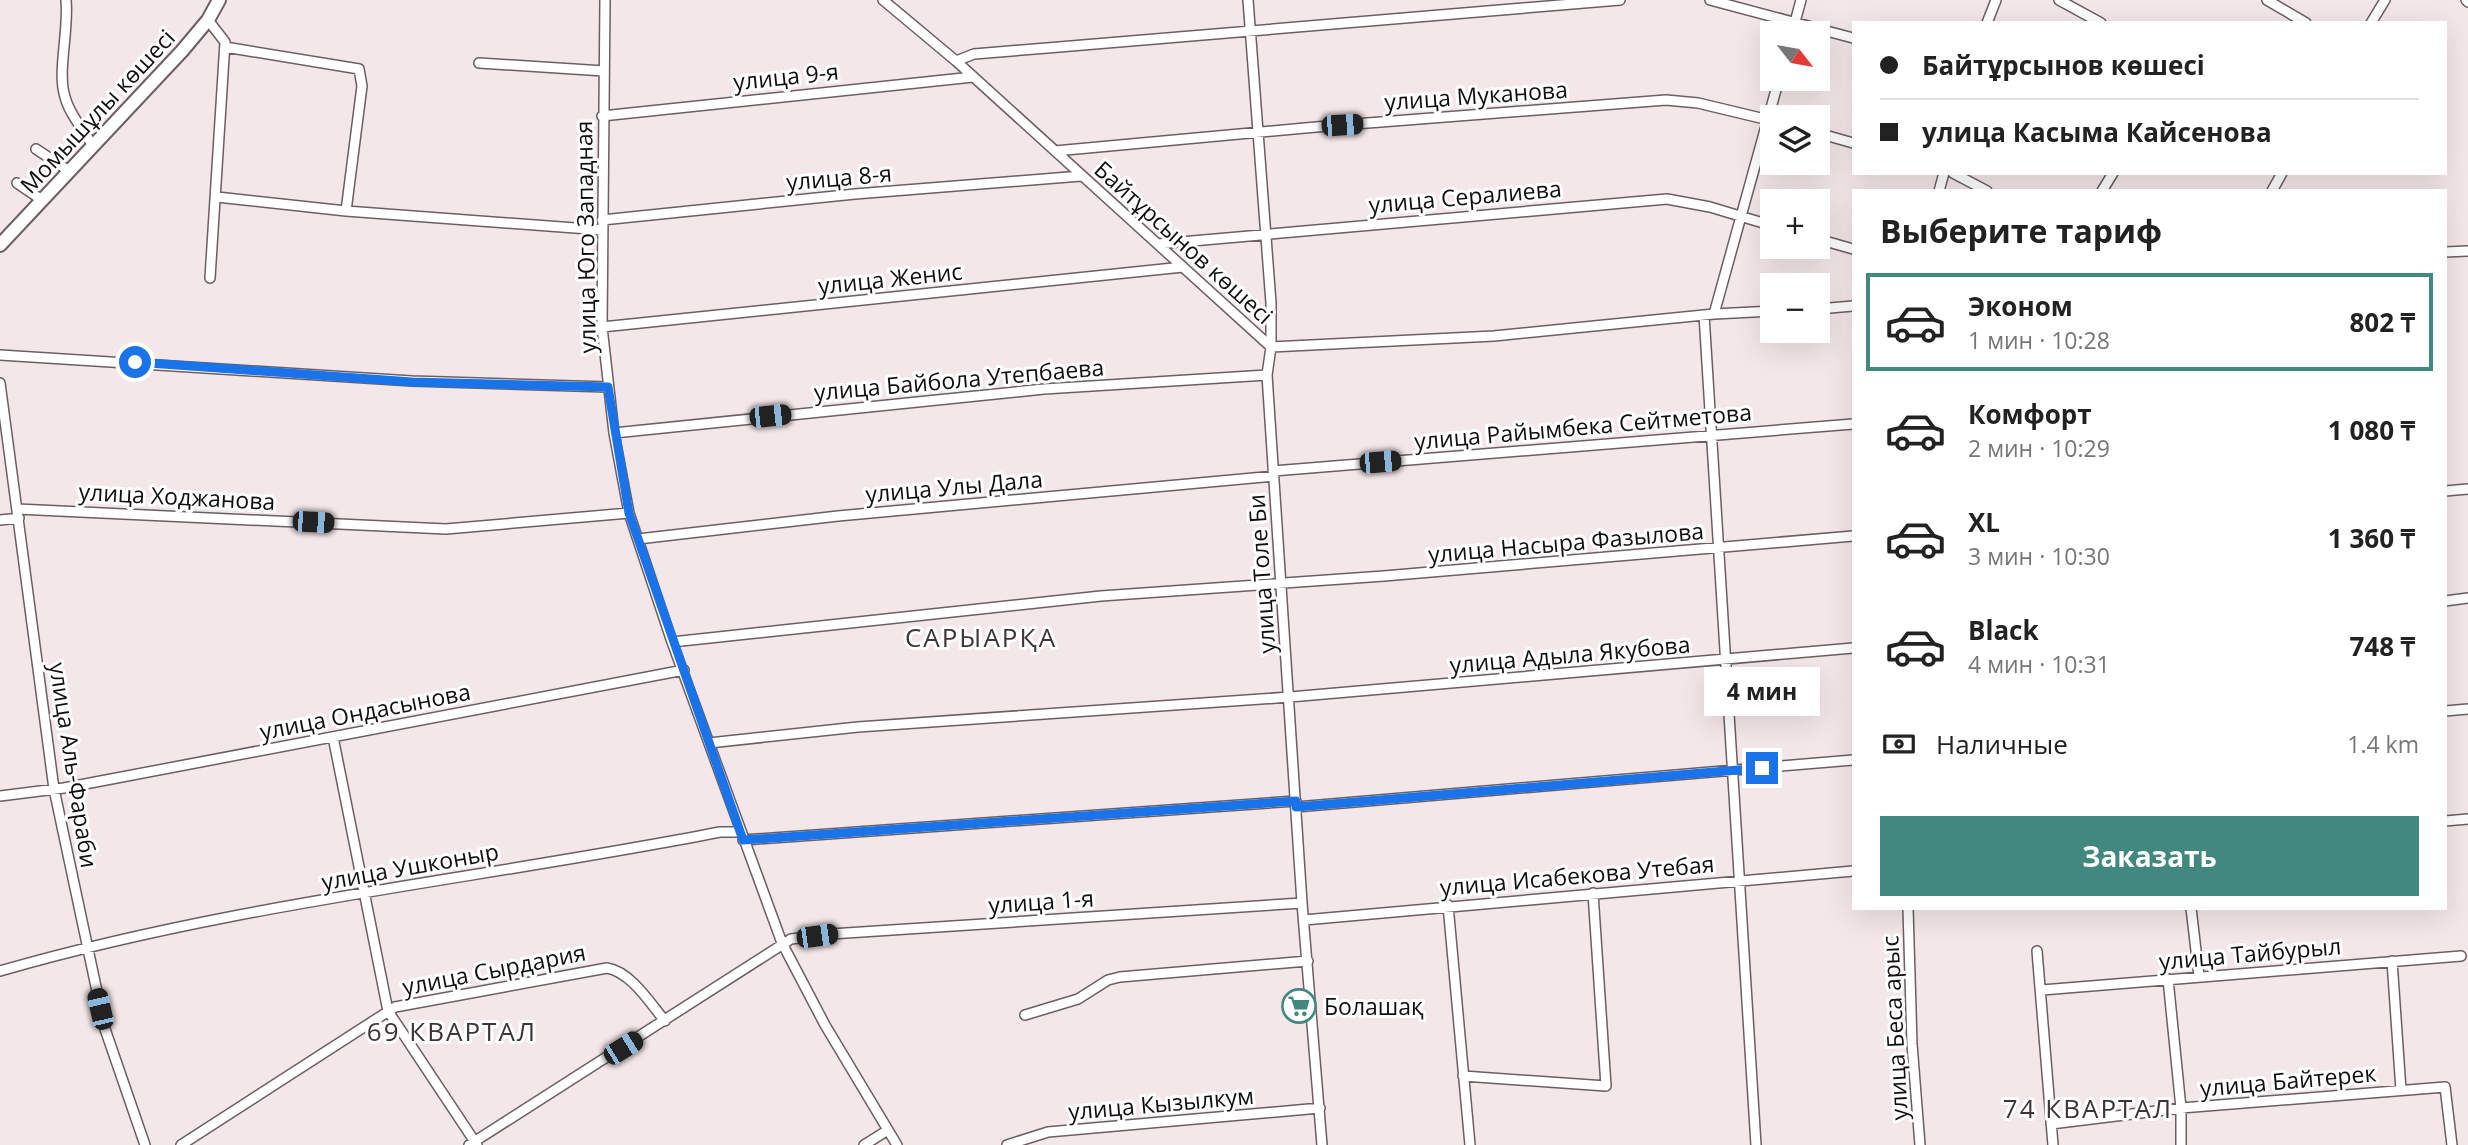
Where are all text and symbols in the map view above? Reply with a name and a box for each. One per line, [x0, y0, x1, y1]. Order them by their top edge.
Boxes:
north arrow [1760, 21, 1830, 91]
map controls [1760, 21, 1830, 343]
street label: Момышұлы көшесі [12, 22, 182, 200]
text: Байтұрсынов көшесі [1922, 47, 2205, 83]
street label: улица 9-я [732, 55, 840, 97]
street label: улица Муканова [1383, 73, 1569, 117]
button: layers [1760, 105, 1830, 175]
car [1321, 113, 1364, 137]
text: улица Касыма Кайсенова [1922, 114, 2272, 150]
street label: улица Юго Западная [567, 120, 603, 354]
street label: Байтұрсынов көшесі [1088, 153, 1280, 331]
street label: улица 8-я [785, 156, 893, 198]
street label: улица Сералиева [1367, 172, 1563, 220]
button: + [1760, 189, 1830, 259]
text: Выберите тариф [1880, 209, 2162, 252]
street label: улица Женис [816, 255, 964, 301]
button: − [1760, 273, 1830, 343]
text: Эконом [1968, 288, 2073, 324]
icon: car [1884, 291, 1947, 354]
text: 802 ₸ [2349, 304, 2415, 340]
text: 1 мин · 10:28 [1968, 324, 2110, 356]
route start [119, 346, 151, 378]
street label: улица Байбола Утепбаева [813, 350, 1105, 408]
street label: улица Райымбека Сейтметова [1413, 395, 1753, 457]
text: Комфорт [1968, 396, 2092, 432]
icon: car [1884, 399, 1947, 462]
car [749, 403, 792, 429]
text: 1 080 ₸ [2328, 412, 2415, 448]
text: 2 мин · 10:29 [1968, 432, 2110, 464]
car [1359, 450, 1402, 474]
street label: улица Улы Дала [864, 462, 1044, 510]
street label: улица Ходжанова [78, 475, 276, 517]
street label: улица Толе Би [1239, 493, 1283, 655]
text: XL [1968, 504, 2000, 540]
icon: car [1884, 507, 1947, 570]
car [292, 510, 335, 534]
street label: улица Насыра Фазылова [1427, 514, 1705, 570]
text: 1 360 ₸ [2328, 520, 2415, 556]
text: 3 мин · 10:30 [1968, 540, 2110, 572]
text: Black [1968, 612, 2039, 648]
icon: car [1884, 615, 1947, 678]
district label: САРЫАРҚА [905, 619, 1057, 655]
street label: улица Адыла Якубова [1448, 628, 1692, 680]
text: 748 ₸ [2349, 628, 2415, 664]
text: 4 мин · 10:31 [1968, 648, 2110, 680]
street label: улица Аль-Фараби [42, 660, 106, 870]
callout: 4 мин [1704, 666, 1820, 716]
street label: улица Ондасынова [257, 675, 473, 747]
text: 4 мин [1727, 675, 1797, 707]
icon: cash [1880, 725, 1918, 763]
text: Наличные [1936, 726, 2068, 762]
text: 1.4 km [2347, 728, 2419, 760]
route end [1746, 752, 1778, 784]
button: Заказать [1880, 816, 2419, 896]
street label: улица Ушконыр [319, 835, 501, 897]
street label: улица Исабекова Утебая [1439, 847, 1715, 903]
street label: улица 1-я [987, 881, 1095, 921]
car [795, 923, 840, 949]
street label: улица Тайбурыл [2158, 929, 2342, 977]
street label: улица Беса арыс [1873, 935, 1915, 1121]
street label: улица Сырдария [400, 936, 588, 1002]
car [86, 986, 115, 1032]
supermarket icon: Болашақ [1280, 987, 1318, 1025]
place label: Болашақ [1324, 990, 1424, 1022]
district label: 69 КВАРТАЛ [367, 1013, 537, 1049]
car [600, 1028, 647, 1068]
street label: улица Байтерек [2199, 1056, 2377, 1104]
street label: улица Кызылкум [1067, 1079, 1255, 1127]
district label: 74 КВАРТАЛ [2003, 1090, 2173, 1126]

